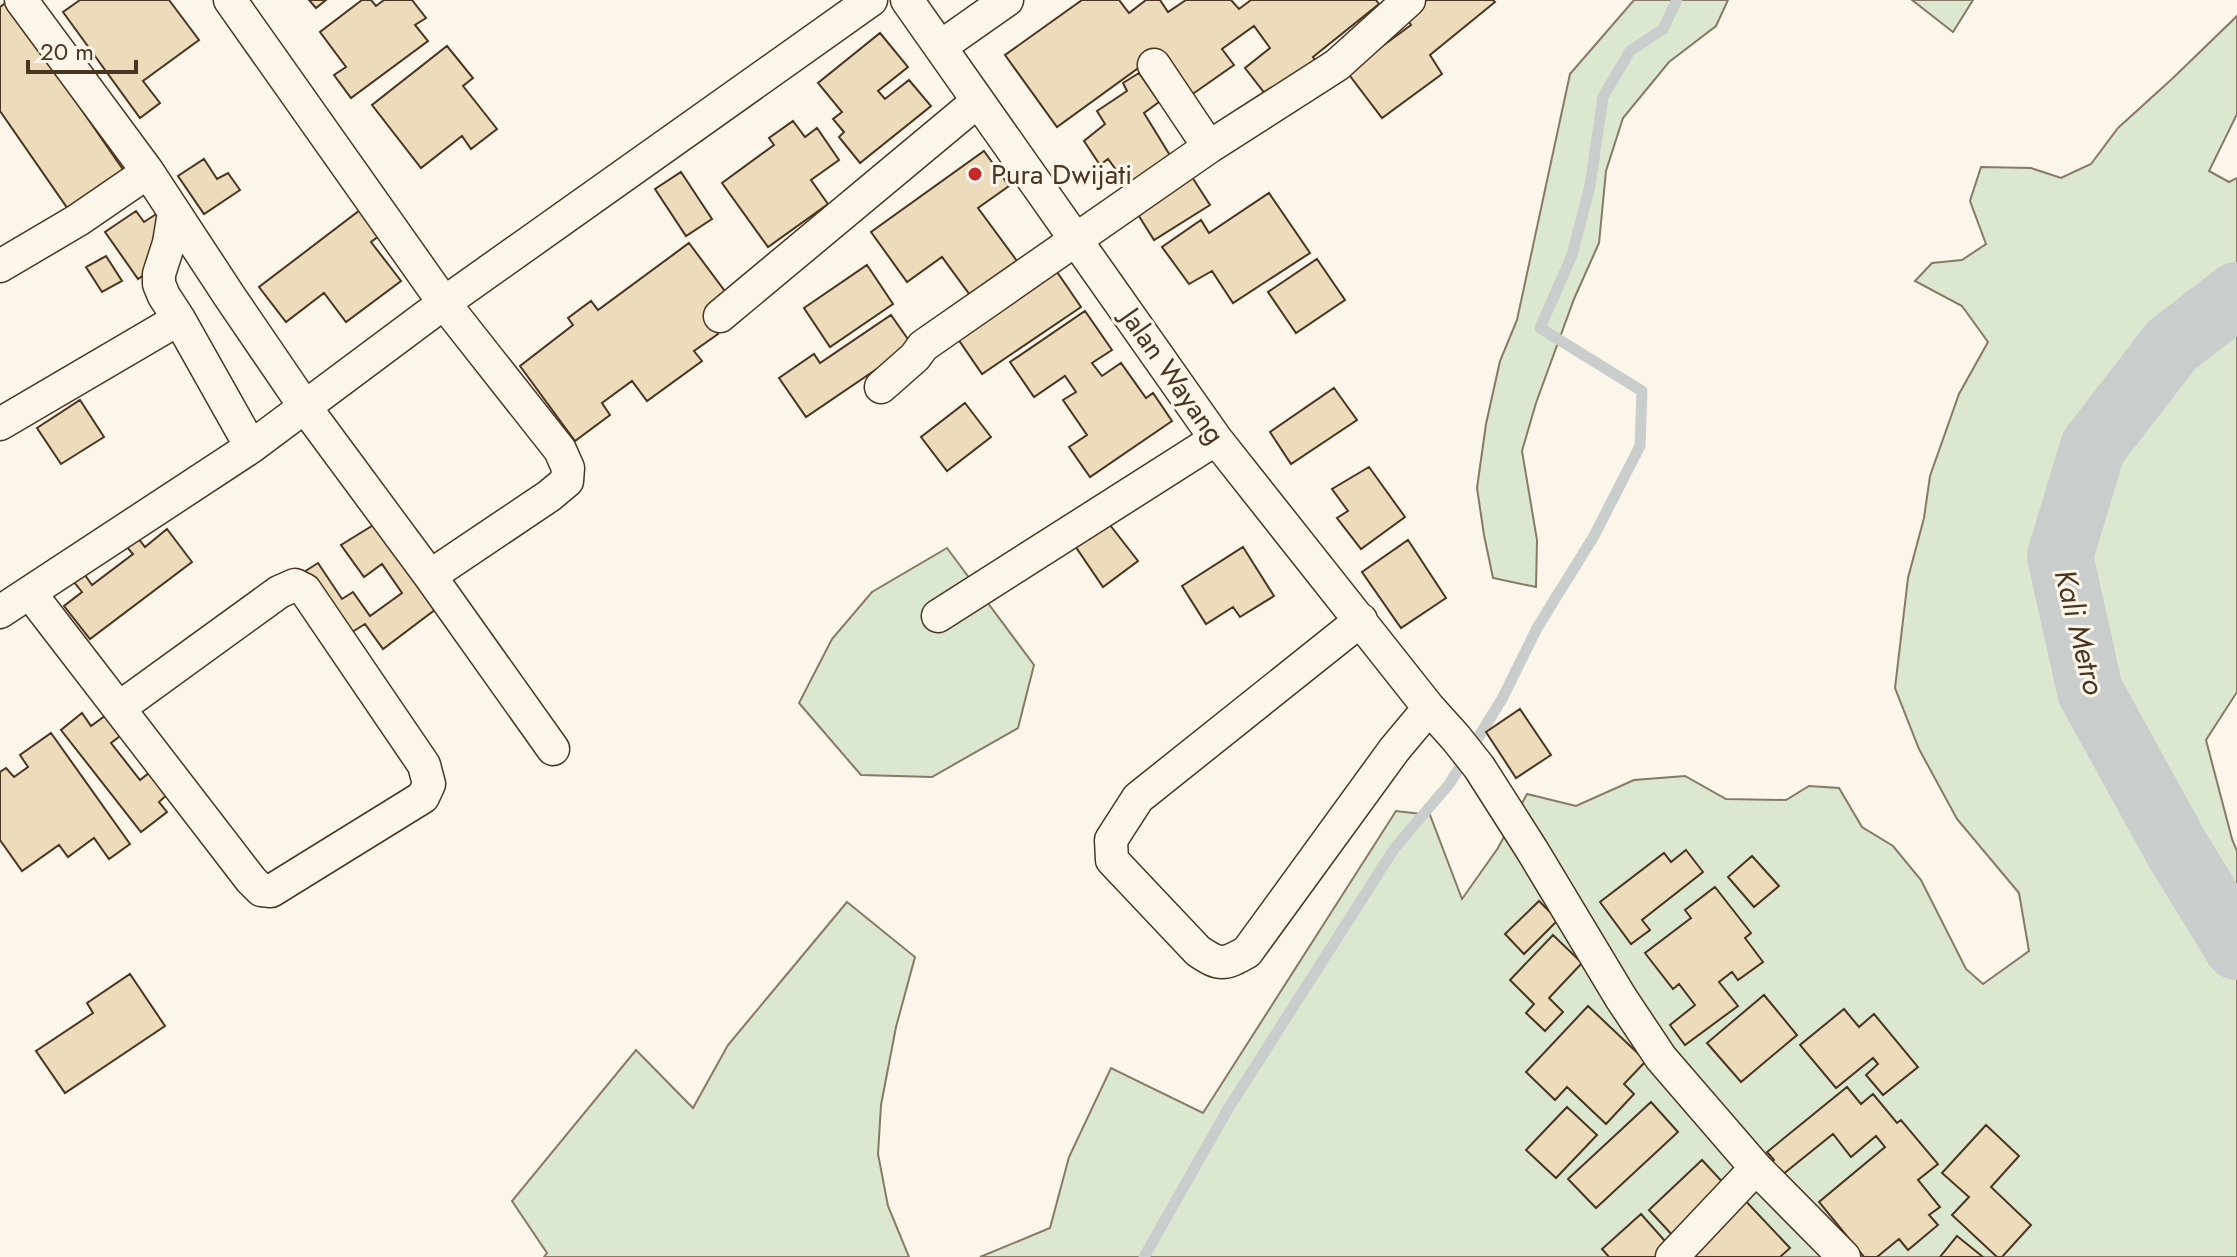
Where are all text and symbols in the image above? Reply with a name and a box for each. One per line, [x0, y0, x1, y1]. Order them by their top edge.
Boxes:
scale bar [28, 24, 136, 74]
text: 20 m [40, 34, 94, 69]
place label: Pura Dwijati [991, 154, 1132, 195]
marker: Pura Dwijati [966, 165, 984, 183]
street label: Jalan Wayang [1109, 296, 1235, 452]
water label: Kali Metro [2044, 565, 2116, 699]

